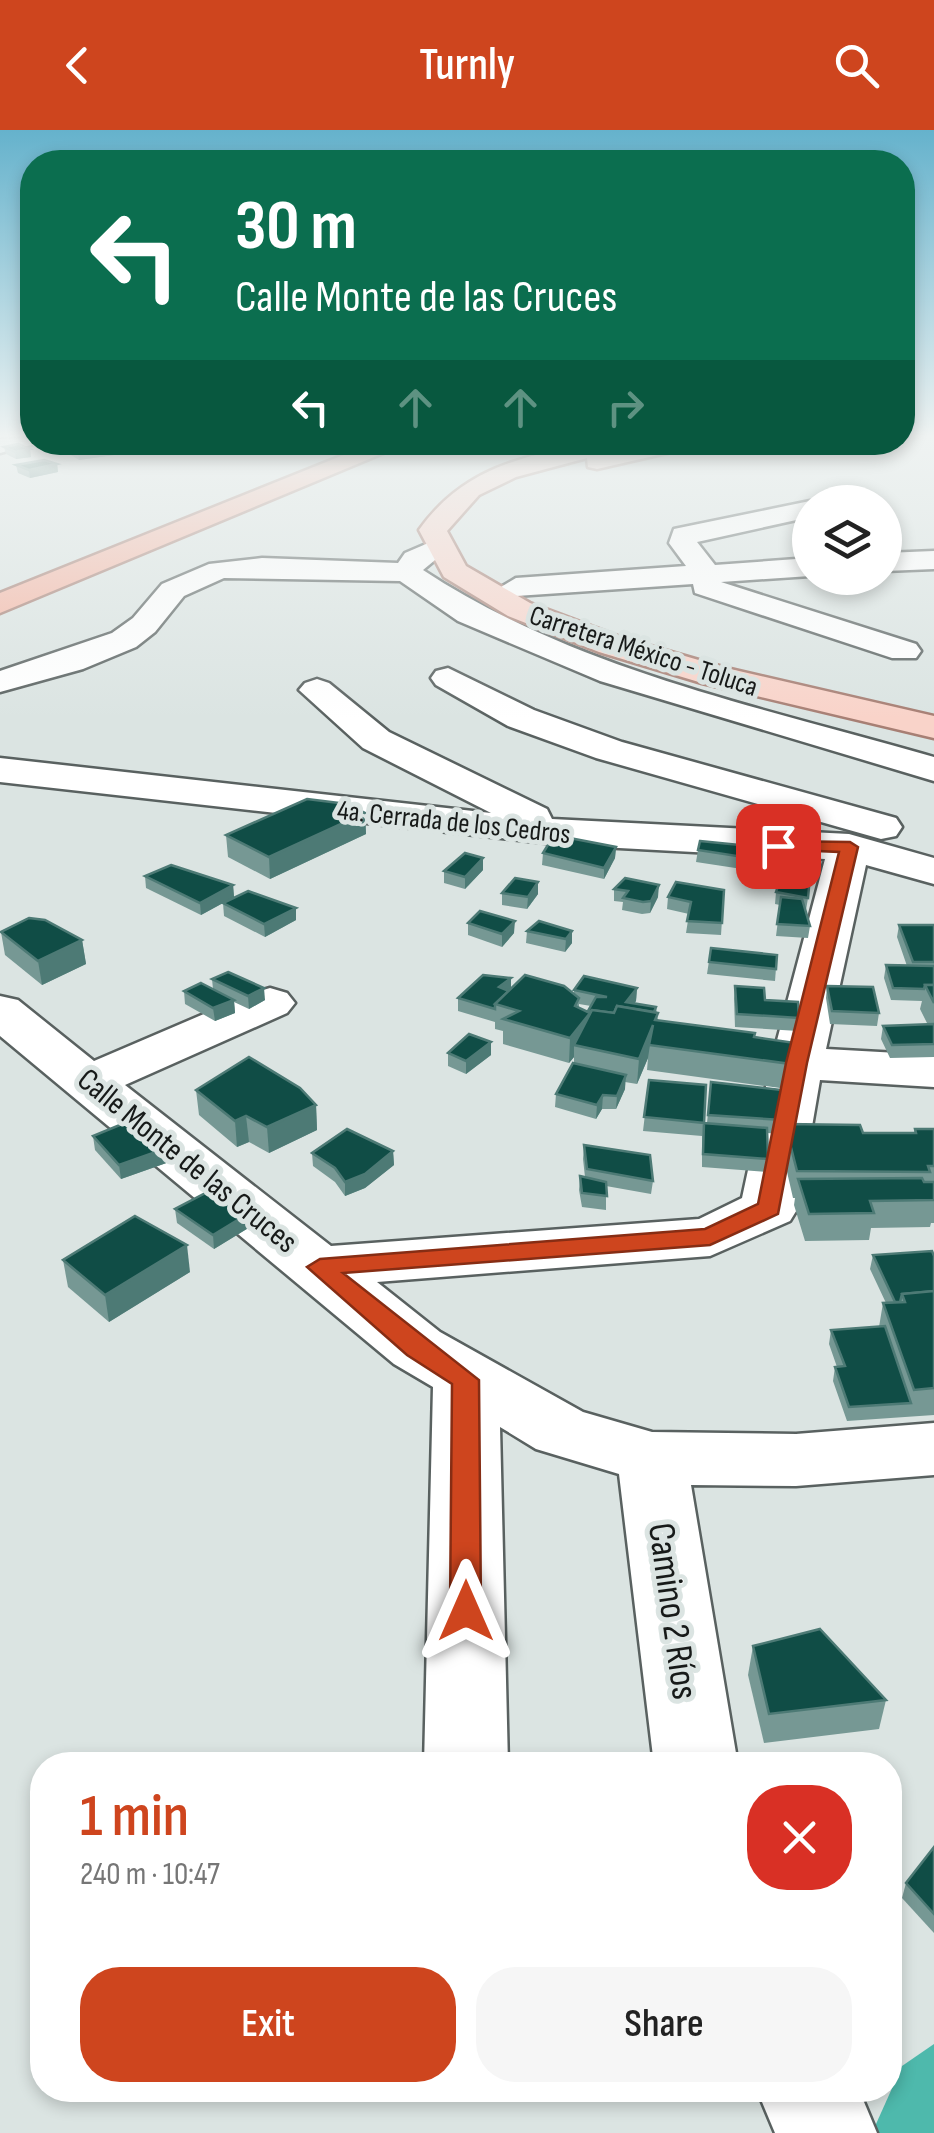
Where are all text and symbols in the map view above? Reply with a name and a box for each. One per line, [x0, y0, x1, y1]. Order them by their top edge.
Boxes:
icon: back [50, 38, 105, 93]
text: Turnly [419, 38, 515, 93]
icon: search [829, 38, 884, 93]
text: 30 m [235, 185, 357, 269]
icon: left [70, 190, 200, 320]
text: Calle Monte de las Cruces [235, 270, 617, 325]
icon: left [283, 380, 338, 435]
icon: ahead [388, 380, 443, 435]
icon: ahead [493, 380, 548, 435]
icon: right [598, 380, 653, 435]
map controls [792, 485, 902, 595]
button: layers [792, 485, 902, 595]
street label: Carretera México - Toluca [525, 599, 762, 704]
street label: 4a. Cerrada de los Cedros [336, 794, 572, 851]
pin [736, 804, 821, 889]
icon: arrive [751, 819, 806, 874]
street label: Calle Monte de las Cruces [69, 1060, 305, 1262]
street label: Camino 2 Ríos [638, 1520, 707, 1702]
position arrow [414, 1559, 518, 1663]
text: 1 min [80, 1781, 189, 1853]
button: close [747, 1785, 852, 1890]
text: 240 m · 10:47 [80, 1855, 220, 1894]
button: Exit [80, 1967, 456, 2082]
button: Share [476, 1967, 852, 2082]

